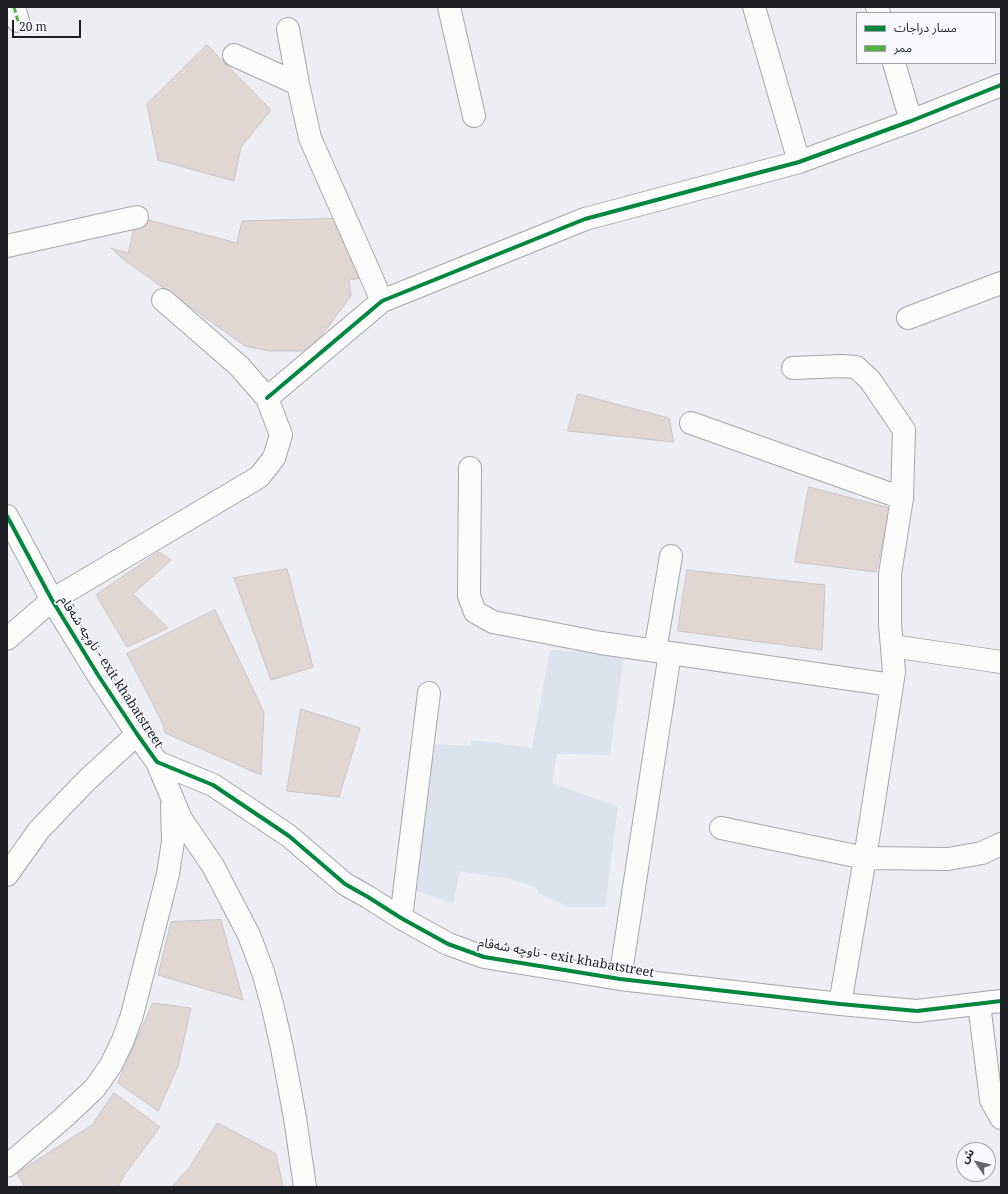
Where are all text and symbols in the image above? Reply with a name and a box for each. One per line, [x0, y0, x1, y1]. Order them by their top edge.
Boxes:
scale bar [14, 12, 83, 38]
legend [856, 12, 996, 64]
text: 20 m [19, 18, 47, 35]
text: مسار دراجات [894, 19, 957, 36]
text: ممر [894, 39, 912, 56]
street label: ناوچە شەقام - exit khabatstreet [56, 593, 166, 751]
street label: ناوچە شەقام - exit khabatstreet [477, 935, 655, 981]
north arrow [956, 1142, 996, 1182]
text: ش [956, 1145, 977, 1166]

